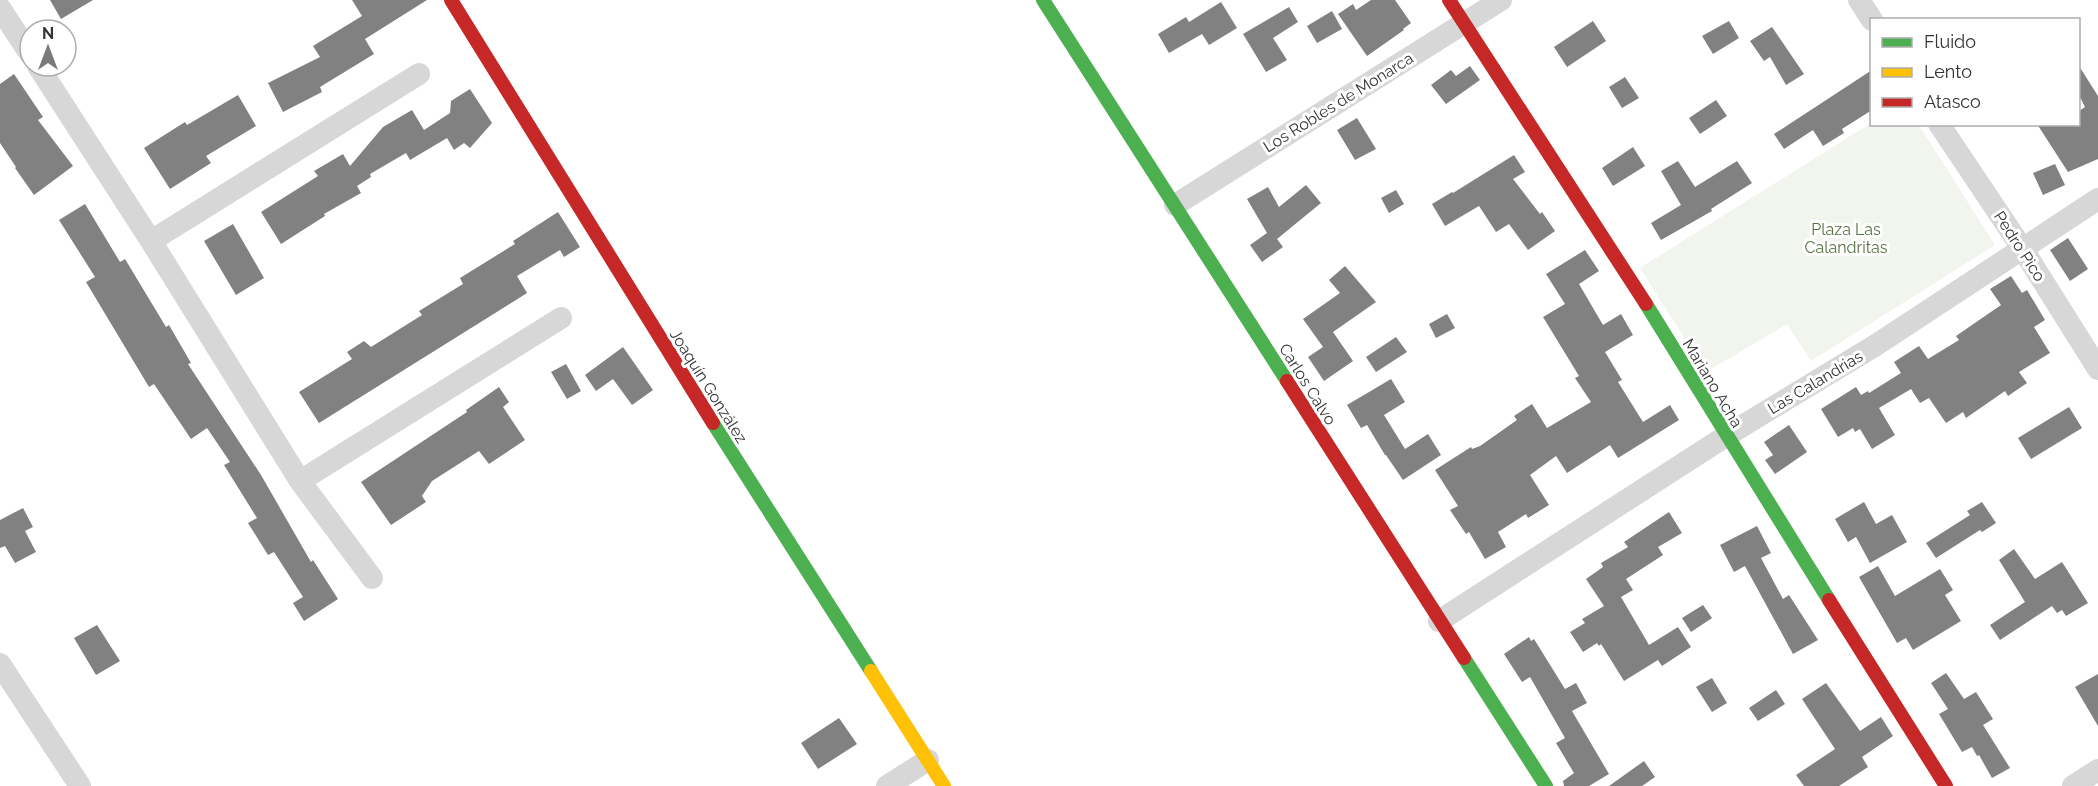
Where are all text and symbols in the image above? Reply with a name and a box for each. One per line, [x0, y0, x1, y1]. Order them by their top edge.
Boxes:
north arrow [18, 18, 78, 78]
legend [1870, 18, 2080, 126]
text: N [42, 24, 54, 43]
text: Fluido [1924, 31, 1976, 52]
street label: Los Robles de Monarca [1260, 48, 1417, 156]
text: Lento [1924, 61, 1972, 82]
text: Atasco [1924, 91, 1981, 112]
street label: Pedro Pico [1990, 208, 2049, 285]
park label: Plaza Las Calandritas [1805, 220, 1888, 257]
street label: Joaquín González [666, 326, 751, 447]
street label: Mariano Acha [1679, 335, 1747, 431]
street label: Carlos Calvo [1275, 340, 1340, 429]
street label: Las Calandrias [1764, 346, 1866, 418]

